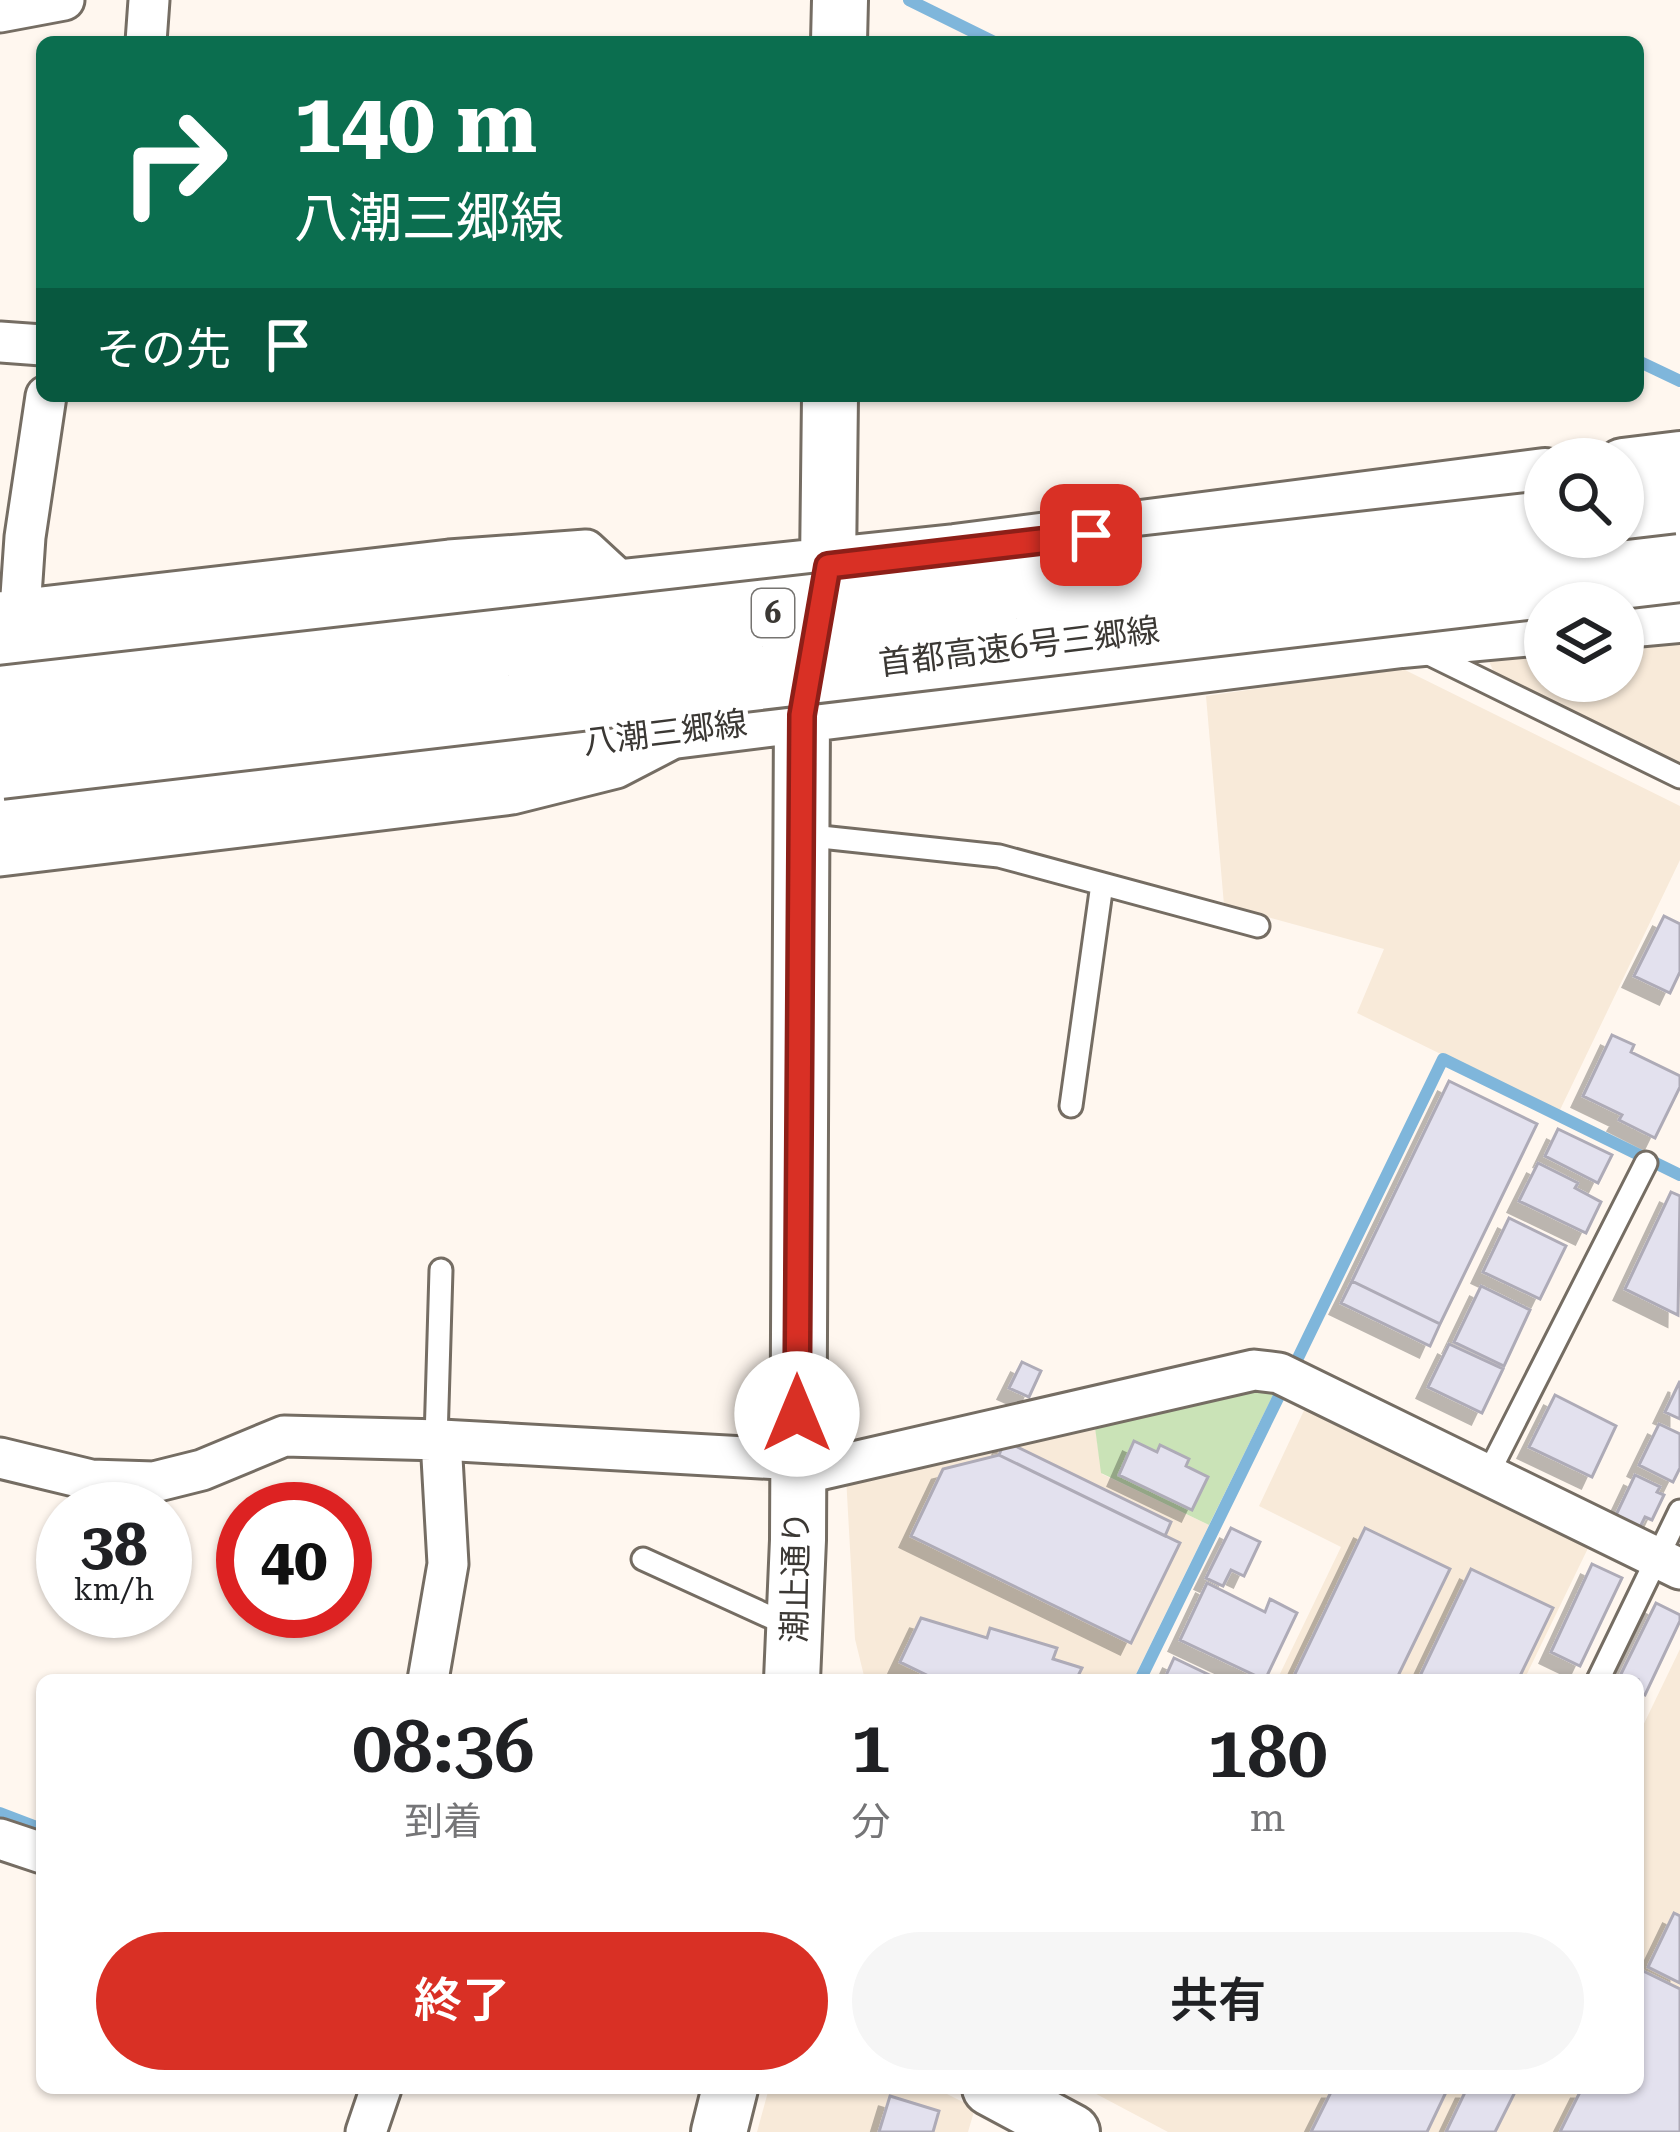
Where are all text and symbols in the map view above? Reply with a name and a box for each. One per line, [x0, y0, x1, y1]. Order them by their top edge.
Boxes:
text: 140 m [294, 74, 537, 172]
icon: right [96, 84, 252, 240]
text: 八潮三郷線 [294, 187, 564, 250]
icon: arrive [255, 312, 321, 378]
text: その先 [96, 323, 231, 376]
map controls [1524, 438, 1644, 702]
button: search [1524, 438, 1644, 558]
pin [1040, 484, 1142, 586]
icon: arrive [1058, 502, 1124, 568]
button: layers [1524, 582, 1644, 702]
road number: 6 [752, 589, 794, 637]
street label: 首都高速6号三郷線 [876, 610, 1162, 683]
street label: 八潮三郷線 [581, 703, 749, 762]
position arrow [734, 1351, 860, 1477]
speed limit sign: 40 [216, 1482, 372, 1638]
text: 38 [80, 1509, 148, 1580]
street label: 潮止通り [775, 1511, 816, 1643]
text: km/h [74, 1572, 154, 1607]
text: 08:36 [352, 1705, 535, 1790]
text: 1 [851, 1705, 891, 1790]
text: 180 [1207, 1710, 1328, 1795]
text: m [1250, 1795, 1285, 1841]
text: 到着 [404, 1799, 482, 1845]
text: 分 [851, 1799, 890, 1845]
button: 終了 [96, 1932, 828, 2070]
button: 共有 [852, 1932, 1584, 2070]

